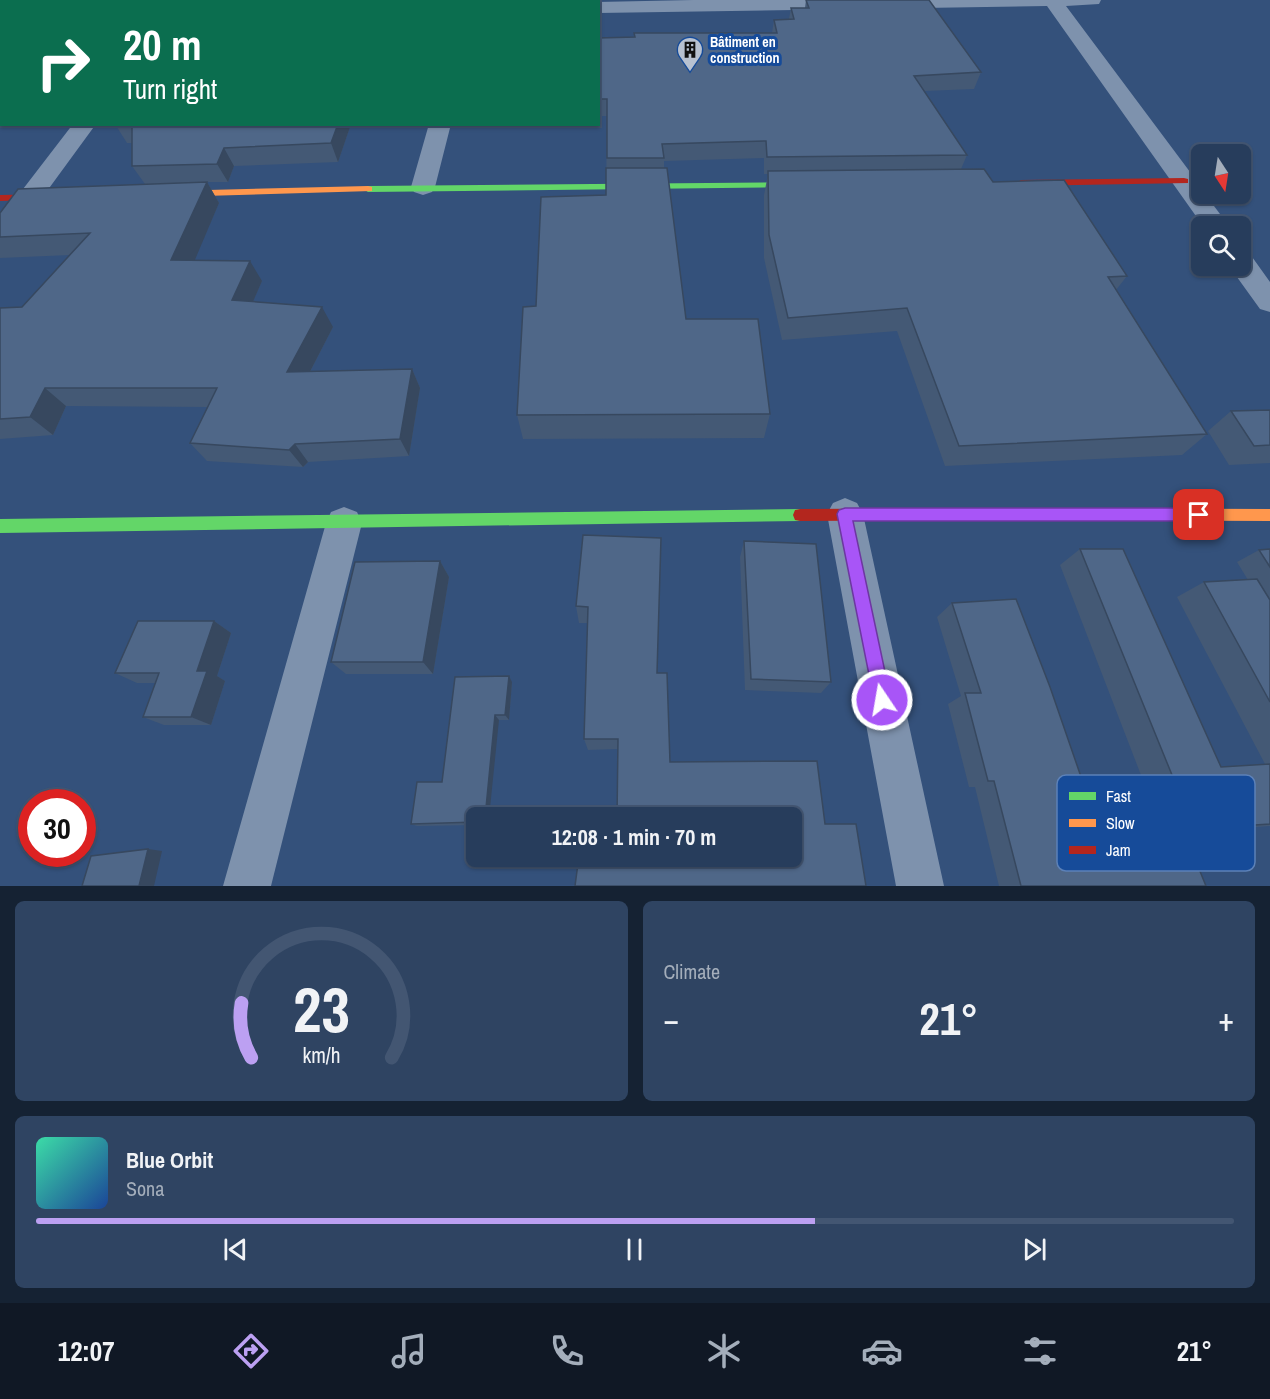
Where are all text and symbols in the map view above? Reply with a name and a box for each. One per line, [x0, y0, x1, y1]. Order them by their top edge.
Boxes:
text: 20 m [123, 17, 202, 73]
icon: right [24, 24, 102, 102]
place label: Bâtiment en construction [710, 33, 780, 67]
building icon: Bâtiment en construction [675, 35, 705, 73]
text: Turn right [123, 71, 217, 107]
north arrow [1191, 144, 1251, 204]
map controls [1191, 144, 1251, 276]
button: search [1191, 216, 1251, 276]
pin [1173, 489, 1224, 540]
icon: arrive [1182, 498, 1215, 531]
position arrow [850, 668, 914, 732]
legend [1057, 775, 1255, 871]
text: Fast [1106, 785, 1131, 807]
speed limit sign: 30 [18, 789, 96, 867]
text: Slow [1106, 812, 1135, 834]
text: 12:08 · 1 min · 70 m [552, 822, 716, 852]
text: Jam [1106, 839, 1131, 861]
text: Climate [664, 958, 720, 985]
text: 23 [293, 967, 350, 1051]
text: 21° [919, 988, 978, 1049]
text: − [664, 997, 679, 1041]
text: + [1218, 997, 1234, 1041]
text: km/h [302, 1041, 340, 1070]
text: Blue Orbit [126, 1145, 213, 1175]
text: Sona [126, 1175, 164, 1202]
icon: previous [219, 1233, 252, 1266]
icon: pause [618, 1233, 651, 1266]
icon: next [1018, 1233, 1051, 1266]
icon: directions [230, 1330, 272, 1372]
icon: music [388, 1330, 430, 1372]
icon: phone [546, 1330, 588, 1372]
icon: climate [703, 1330, 745, 1372]
icon: car [861, 1330, 903, 1372]
icon: filters [1019, 1330, 1061, 1372]
text: 12:07 [58, 1333, 114, 1369]
text: 21° [1177, 1333, 1212, 1369]

